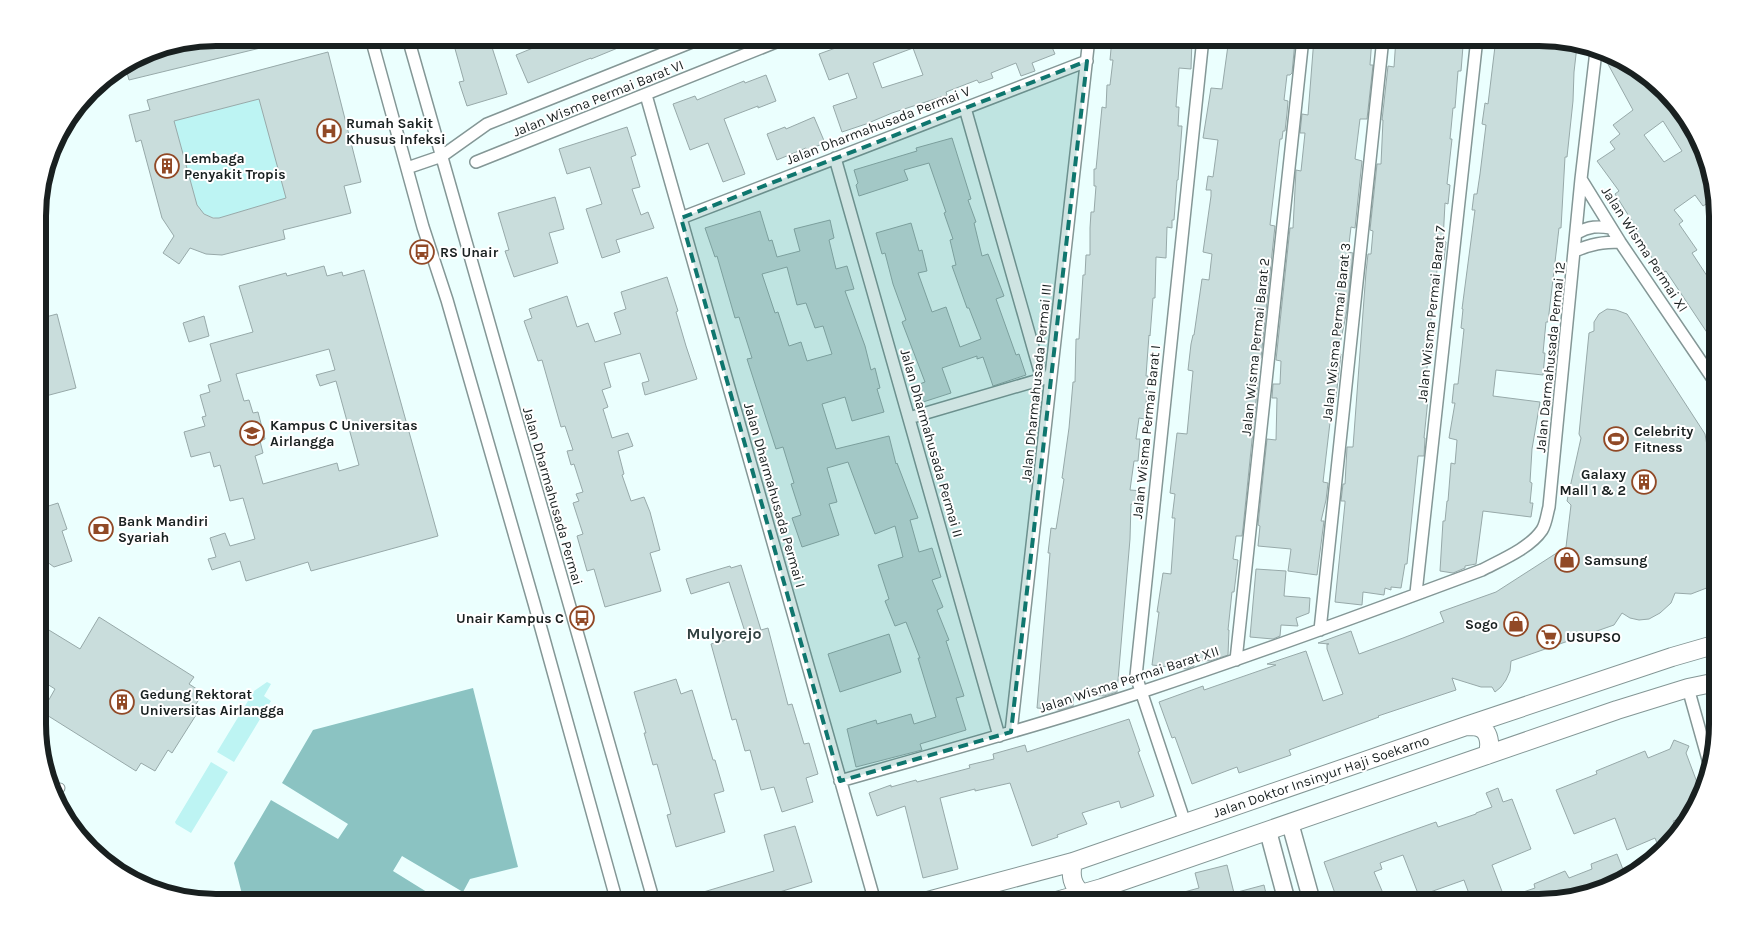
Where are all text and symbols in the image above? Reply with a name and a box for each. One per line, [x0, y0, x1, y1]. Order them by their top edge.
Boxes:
street label: Jalan Wisma Permai Barat VI [510, 56, 686, 141]
street label: Jalan Dharmahusada Permai V [784, 82, 973, 168]
place label: Rumah Sakit Khusus Infeksi [346, 115, 446, 148]
hospital icon: Rumah Sakit Khusus Infeksi [316, 118, 342, 144]
place label: Lembaga Penyakit Tropis [184, 150, 286, 183]
building icon: Lembaga Penyakit Tropis [154, 153, 180, 179]
street label: Jalan Wisma Permai XI [1598, 183, 1692, 315]
street label: Jalan Wisma Permai Barat 7 [1414, 224, 1449, 403]
bus stop icon: RS Unair [409, 239, 435, 265]
street label: Jalan Wisma Permai Barat 3 [1319, 242, 1354, 422]
place label: RS Unair [440, 244, 499, 261]
street label: Jalan Wisma Permai Barat 2 [1238, 257, 1273, 437]
street label: Jalan Darmahusada Permai 12 [1532, 261, 1569, 453]
street label: Jalan Dharmahusada Permai III [1018, 283, 1055, 483]
street label: Jalan Wisma Permai Barat I [1129, 344, 1164, 520]
street label: Jalan Dharmahusada Permai II [896, 347, 967, 539]
street label: Jalan Dharmahusada Permai I [740, 401, 809, 590]
street label: Jalan Dharmahusada Permai [519, 405, 586, 587]
place label: Kampus C Universitas Airlangga [270, 417, 418, 450]
school or university icon: Kampus C Universitas Airlangga [239, 420, 265, 446]
place label: Celebrity Fitness [1634, 423, 1693, 456]
sports icon: Celebrity Fitness [1603, 426, 1629, 452]
place label: Galaxy Mall 1 & 2 [1559, 466, 1626, 499]
building icon: Galaxy Mall 1 & 2 [1631, 469, 1657, 495]
place label: Bank Mandiri Syariah [118, 513, 208, 546]
bank icon: Bank Mandiri Syariah [88, 516, 114, 542]
shop icon: Samsung [1554, 547, 1580, 573]
place label: Samsung [1584, 552, 1647, 569]
bus stop icon: Unair Kampus C [569, 605, 595, 631]
place label: Unair Kampus C [456, 610, 564, 627]
shop icon: Sogo [1503, 611, 1529, 637]
place label: Sogo [1465, 616, 1498, 633]
district label: Mulyorejo [686, 624, 762, 643]
supermarket icon: USUPSO [1536, 624, 1562, 650]
place label: USUPSO [1566, 629, 1621, 646]
street label: Jalan Wisma Permai Barat XII [1037, 642, 1221, 717]
place label: Gedung Rektorat Universitas Airlangga [140, 686, 284, 719]
building icon: Gedung Rektorat Universitas Airlangga [109, 689, 135, 715]
street label: Jalan Doktor Insinyur Haji Soekarno [1211, 731, 1432, 822]

